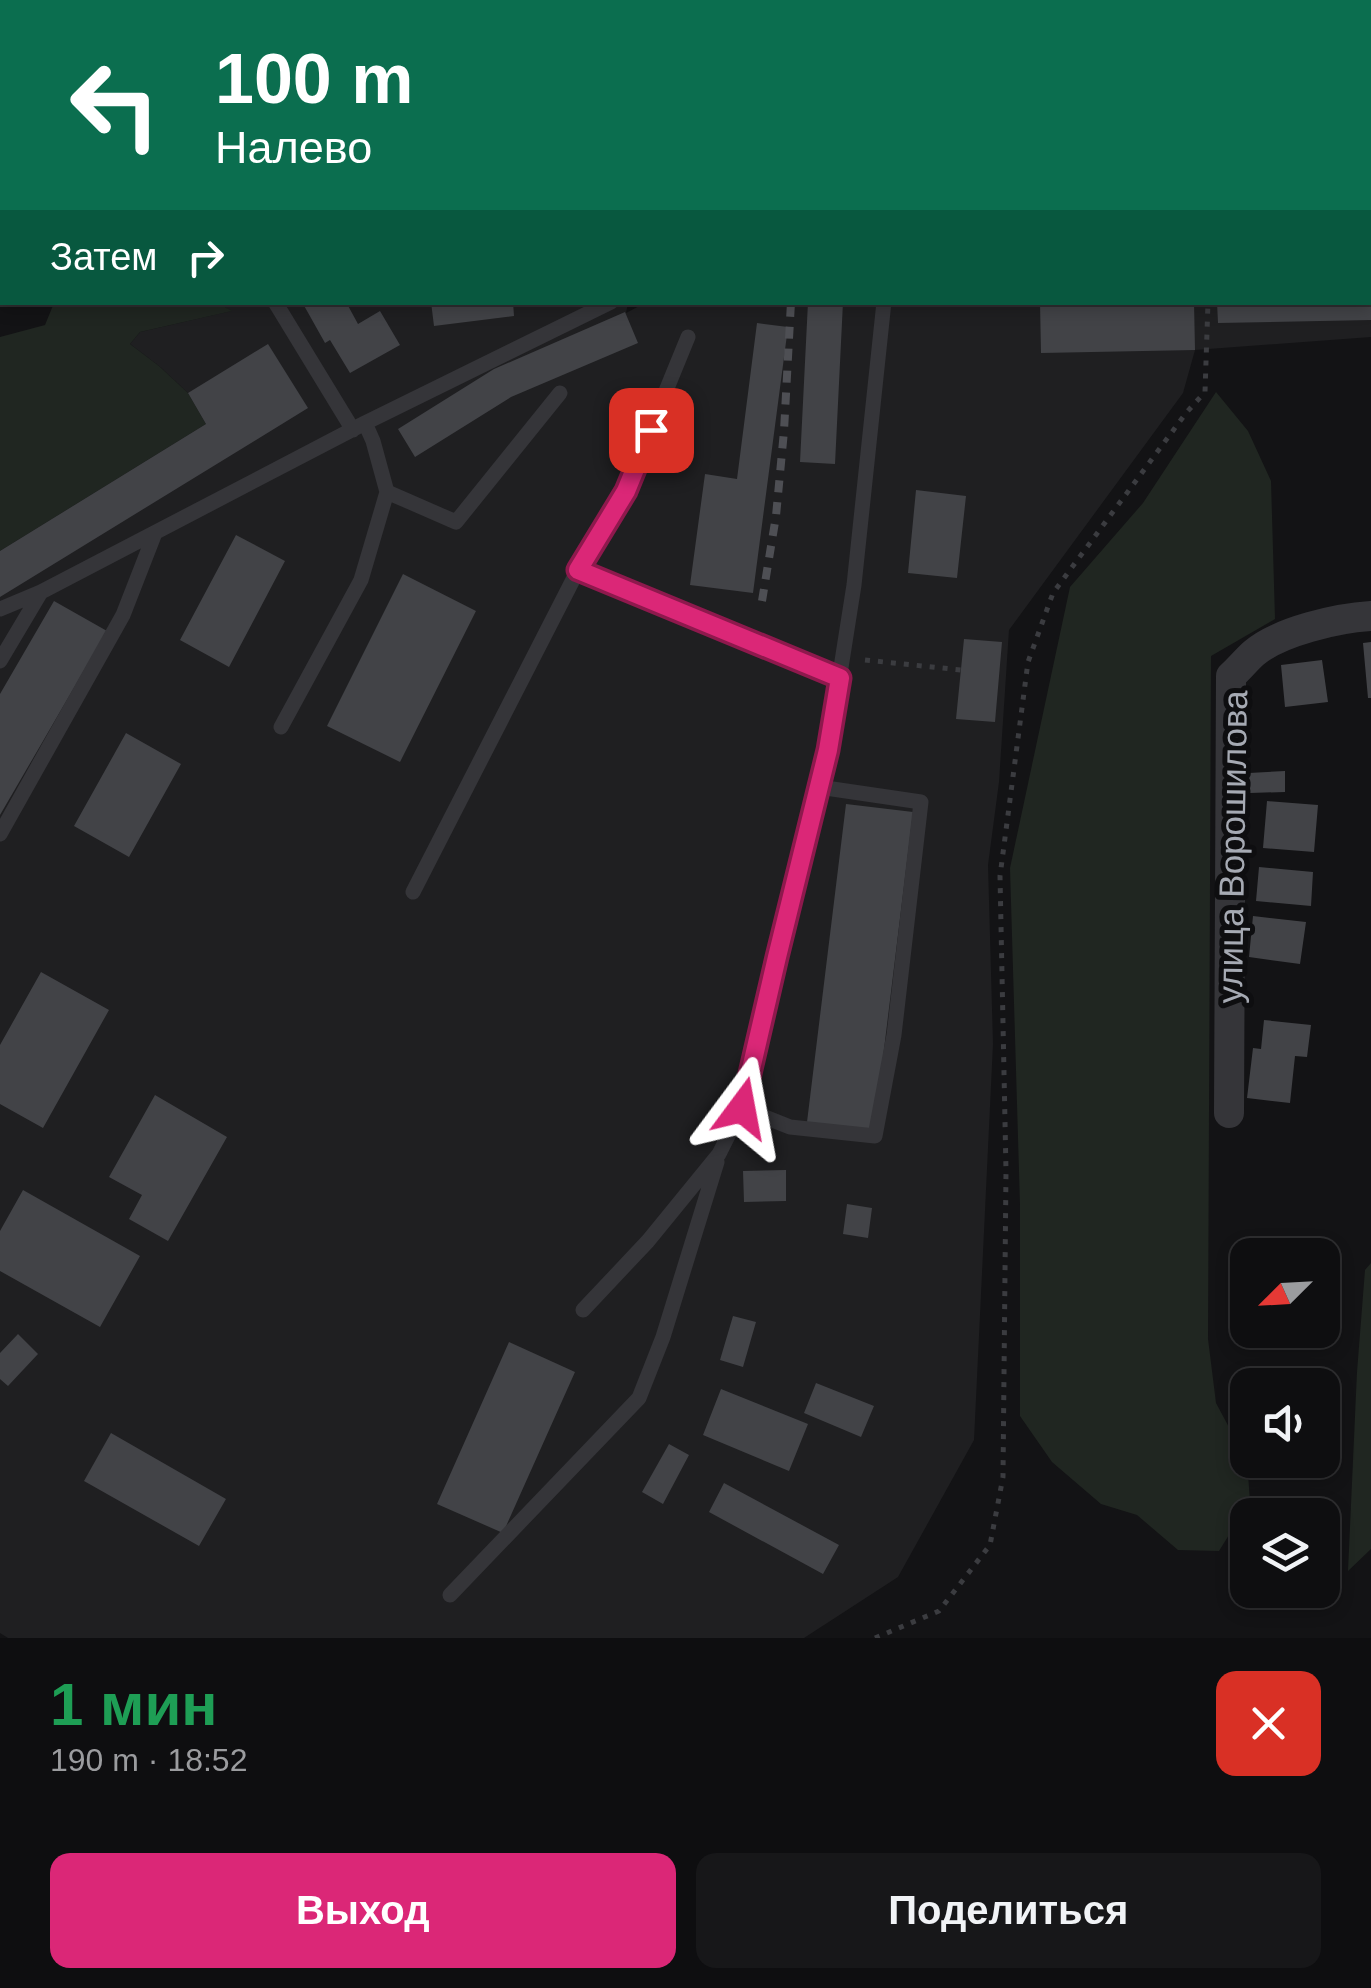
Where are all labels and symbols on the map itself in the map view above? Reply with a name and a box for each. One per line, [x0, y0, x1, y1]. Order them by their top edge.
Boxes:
pin [609, 388, 694, 473]
street label: улица Ворошилова [1210, 690, 1254, 1004]
position arrow [690, 1056, 794, 1160]
north arrow [1230, 1238, 1340, 1348]

